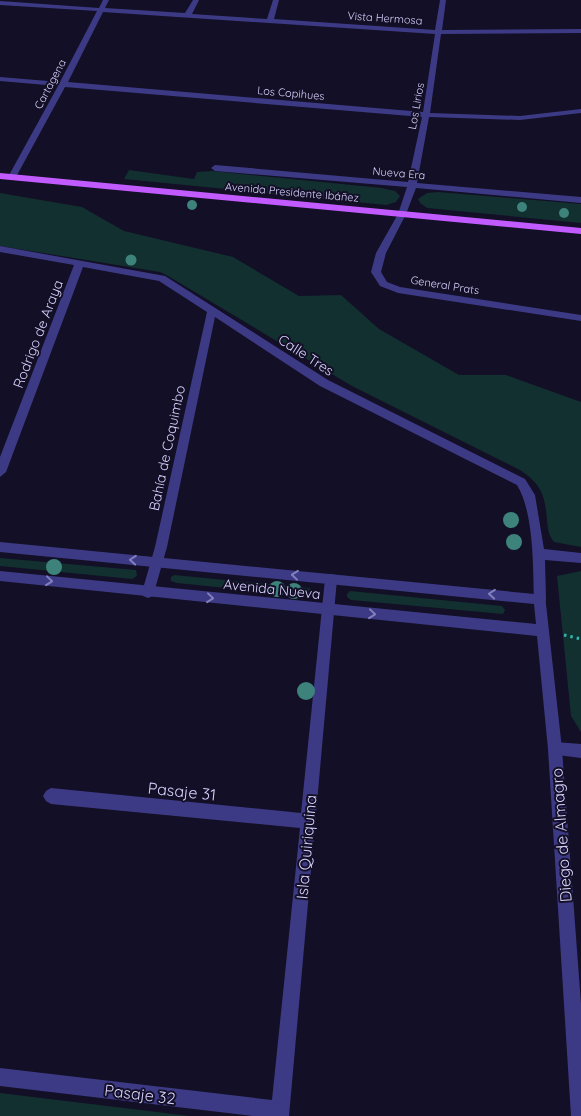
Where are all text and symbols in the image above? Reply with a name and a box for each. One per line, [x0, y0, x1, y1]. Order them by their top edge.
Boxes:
street label: Vista Hermosa [347, 8, 423, 28]
street label: Cartagena [31, 57, 69, 111]
street label: Los Lirios [405, 82, 427, 130]
street label: Los Copihues [257, 83, 325, 103]
street label: Nueva Era [372, 164, 426, 182]
street label: Avenida Presidente Ibáñez [225, 179, 359, 205]
street label: General Prats [410, 273, 480, 297]
street label: Rodrigo de Araya [9, 277, 67, 391]
street label: Calle Tres [275, 330, 337, 380]
street label: Bahía de Coquimbo [145, 384, 189, 512]
one-way arrow [129, 554, 137, 565]
one-way arrow [291, 570, 299, 581]
one-way arrow [45, 575, 53, 586]
street label: Avenida Nueva [222, 575, 322, 603]
one-way arrow [488, 589, 496, 600]
one-way arrow [206, 592, 214, 603]
one-way arrow [368, 608, 376, 619]
street label: Diego de Almagro [546, 767, 576, 903]
street label: Pasaje 31 [147, 777, 217, 805]
street label: Isla Quiriquina [291, 794, 321, 900]
street label: Pasaje 32 [103, 1080, 177, 1108]

